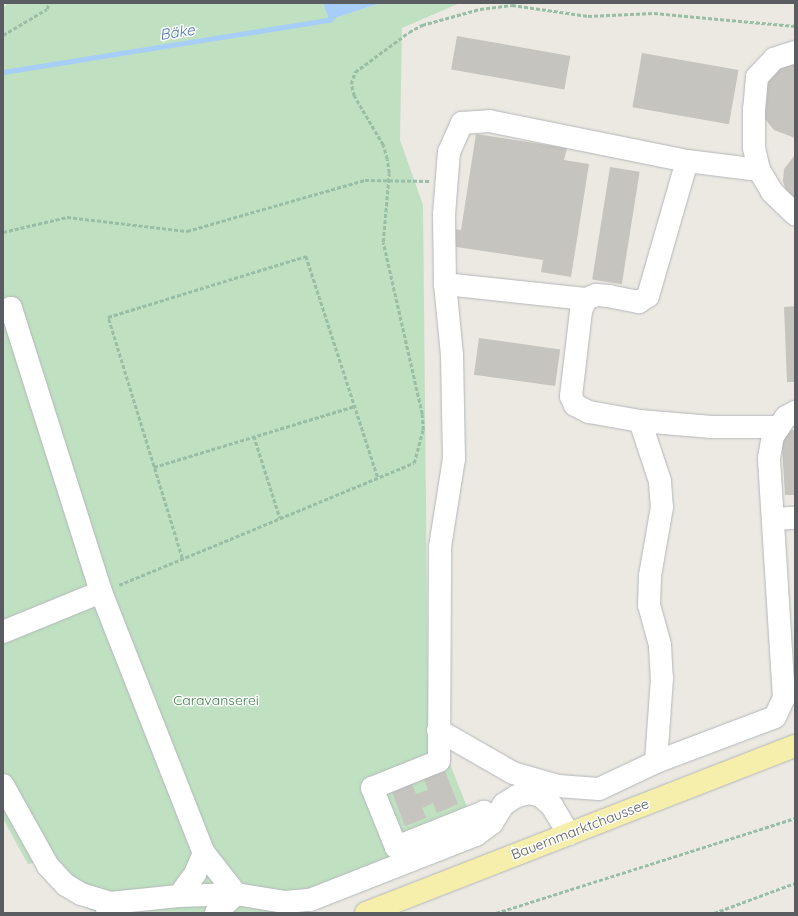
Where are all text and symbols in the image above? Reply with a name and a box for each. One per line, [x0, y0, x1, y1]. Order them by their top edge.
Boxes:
water label: Bäke [158, 20, 196, 44]
park label: Caravanserei [173, 692, 259, 708]
street label: Bauernmarktchaussee [509, 795, 651, 863]

